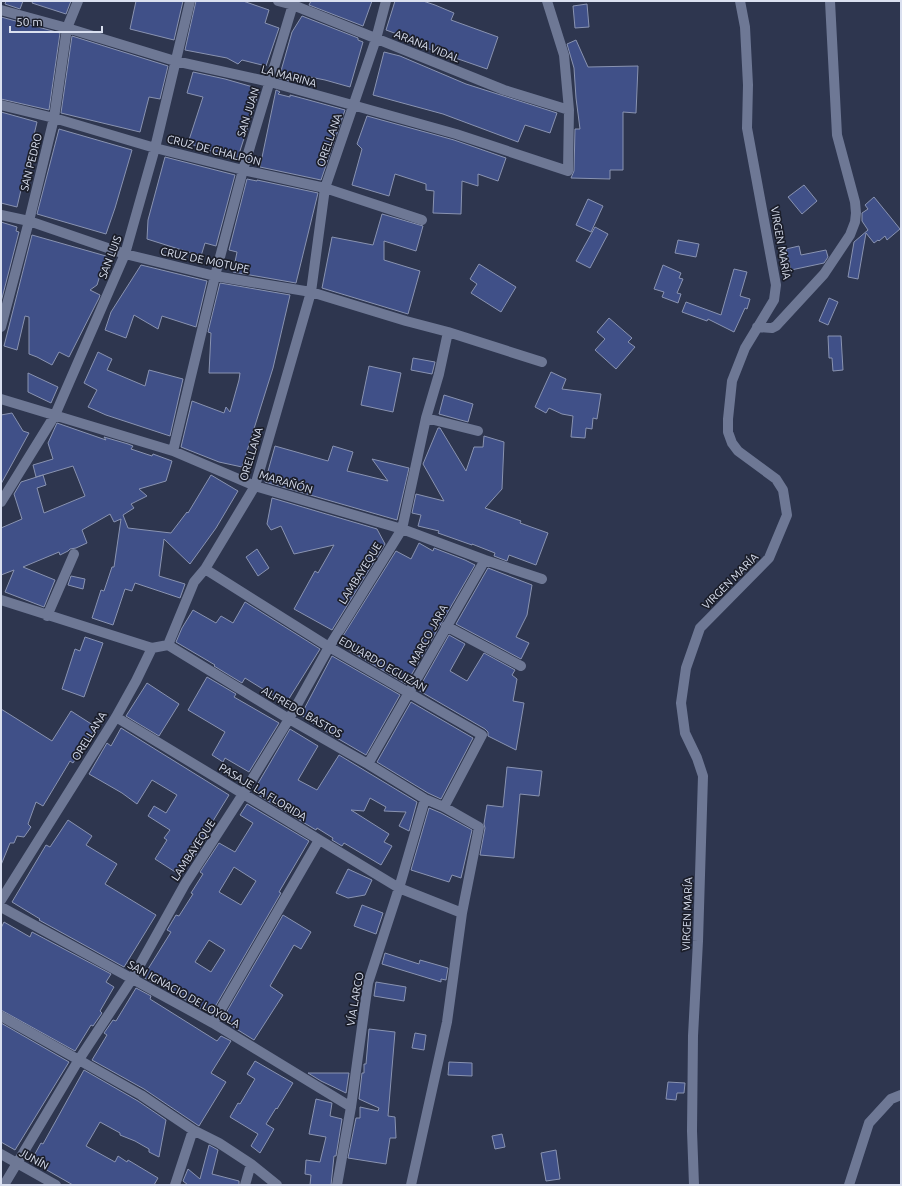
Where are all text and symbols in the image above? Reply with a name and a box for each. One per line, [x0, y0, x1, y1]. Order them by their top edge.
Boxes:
scale bar [10, 8, 102, 34]
text: 50 m [16, 15, 43, 28]
street label: ARANA VIDAL [393, 27, 462, 65]
street label: LA MARINA [260, 63, 319, 89]
street label: SAN JUAN [235, 86, 261, 138]
street label: ORELLANA [314, 111, 344, 168]
street label: SAN PEDRO [18, 132, 44, 192]
street label: CRUZ DE CHALPÓN [166, 132, 262, 167]
street label: VIRGEN MARÍA [769, 205, 794, 281]
street label: SAN LUIS [96, 234, 124, 280]
street label: CRUZ DE MOTUPE [159, 245, 251, 275]
street label: ORELLANA [237, 425, 265, 482]
street label: MARAÑÓN [258, 467, 314, 496]
street label: LAMBAYEQUE [336, 540, 384, 606]
street label: VIRGEN MARÍA [699, 549, 761, 611]
street label: MARCO JARA [406, 602, 450, 668]
street label: EDUARDO EGUIZAN [337, 634, 429, 694]
street label: ALFREDO BASTOS [260, 684, 344, 740]
street label: ORELLANA [69, 709, 109, 763]
street label: PASAJE LA FLORIDA [217, 761, 310, 823]
street label: LAMBAYEQUE [169, 817, 217, 883]
street label: VIRGEN MARÍA [679, 876, 694, 951]
street label: SAN IGNACIO DE LOYOLA [126, 958, 243, 1030]
street label: VÍA LARCO [343, 971, 366, 1027]
street label: JUNÍN [17, 1145, 51, 1172]

